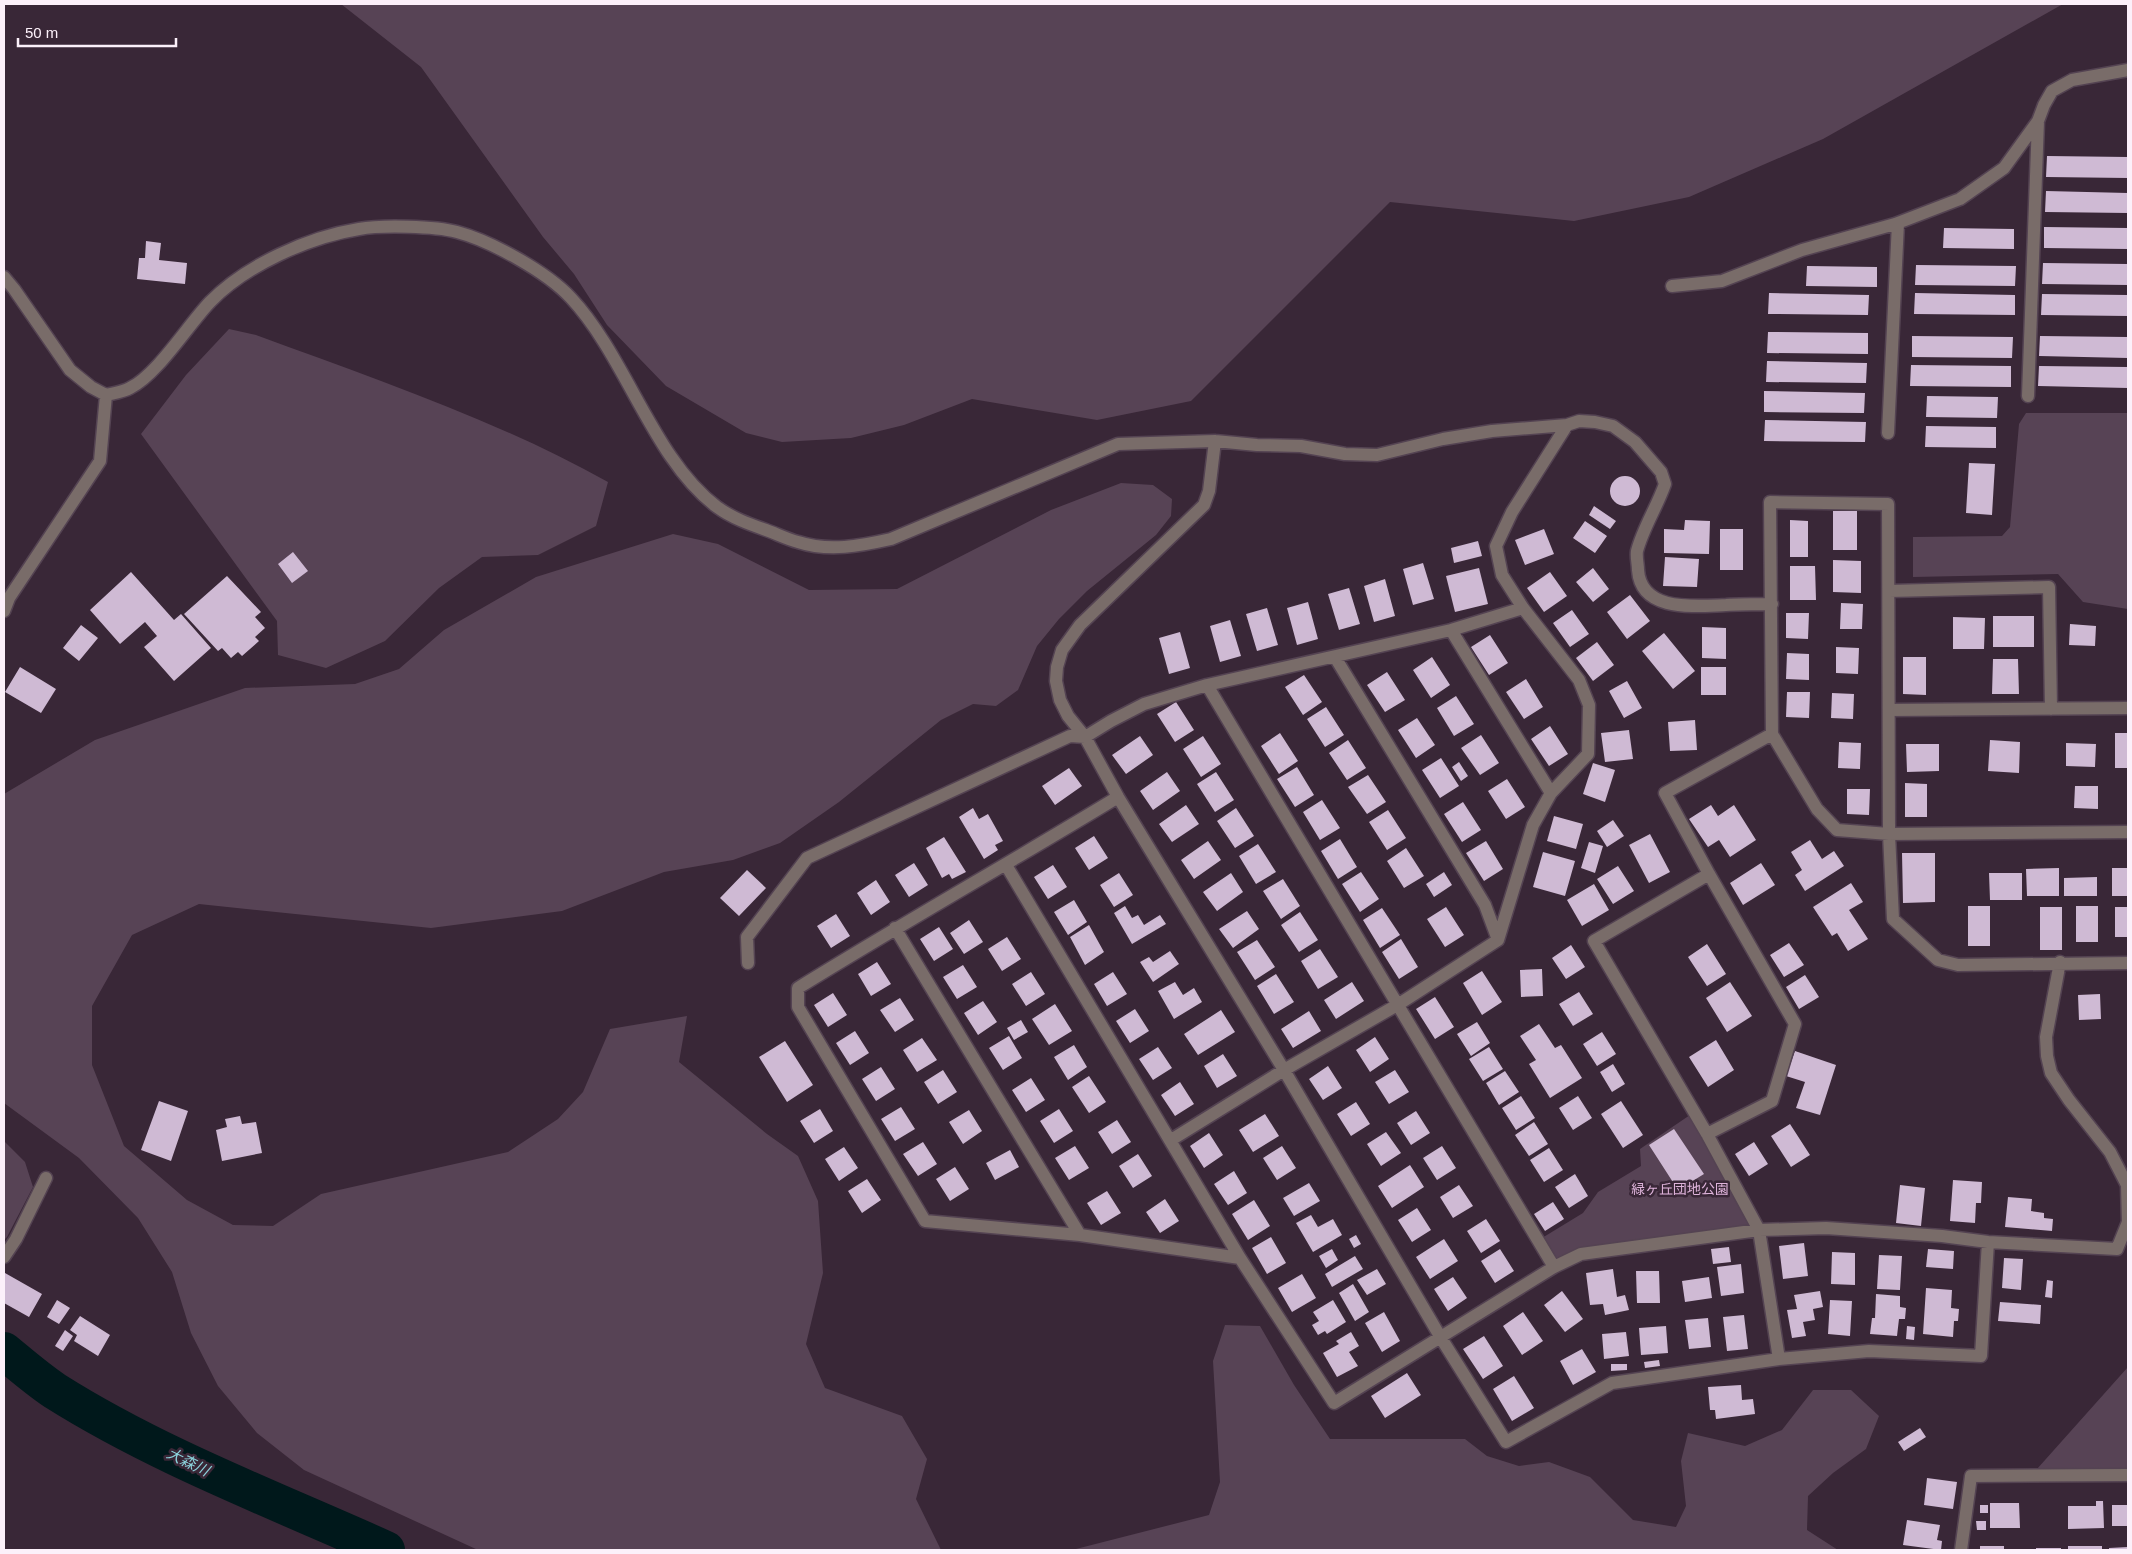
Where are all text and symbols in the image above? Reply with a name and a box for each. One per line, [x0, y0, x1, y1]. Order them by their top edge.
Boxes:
scale bar [18, 15, 175, 47]
text: 50 m [25, 24, 58, 41]
park label: 緑ヶ丘団地公園 [1631, 1181, 1729, 1197]
water label: 大森川 [164, 1444, 214, 1480]

